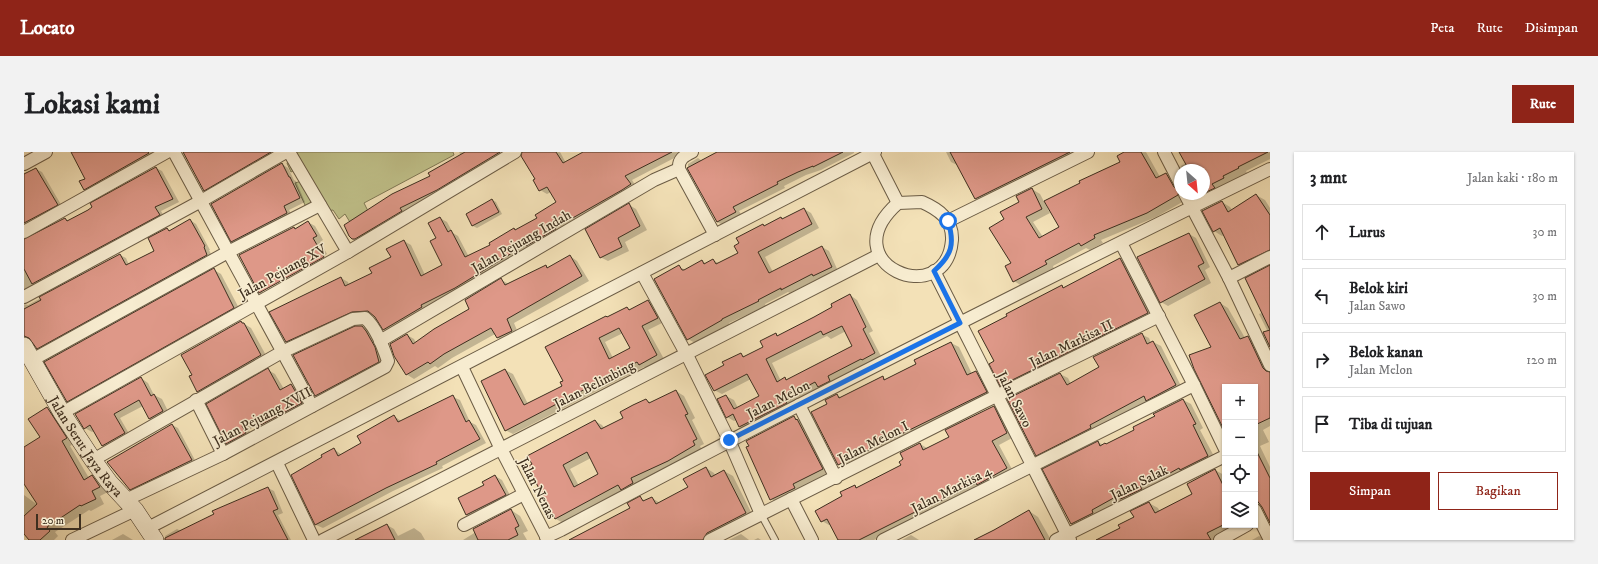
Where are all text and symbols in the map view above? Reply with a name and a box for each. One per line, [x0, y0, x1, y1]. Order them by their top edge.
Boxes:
text: Locato [20, 17, 75, 40]
text: Peta [1430, 19, 1455, 37]
text: Rute [1477, 19, 1503, 37]
text: Disimpan [1525, 19, 1578, 37]
button: Rute [1512, 85, 1574, 123]
text: Lokasi kami [24, 87, 160, 122]
north arrow [1174, 164, 1210, 200]
text: 3 mnt [1310, 167, 1347, 189]
text: Jalan kaki · 180 m [1467, 170, 1558, 186]
street label: Jalan Pejuang Indah [467, 206, 575, 279]
route start [939, 212, 957, 230]
icon: ahead [1311, 221, 1333, 243]
text: Lurus [1349, 223, 1385, 242]
text: 30 m [1533, 224, 1557, 240]
street label: Jalan Pejuang XV [234, 240, 331, 304]
text: Belok kiri [1349, 279, 1408, 298]
icon: left [1311, 285, 1333, 307]
text: 30 m [1533, 288, 1557, 304]
text: Jalan Sawo [1349, 298, 1405, 314]
street label: Jalan Markisa II [1025, 316, 1117, 373]
text: Belok kanan [1349, 343, 1423, 362]
icon: right [1311, 349, 1333, 371]
text: 120 m [1526, 352, 1557, 368]
street label: Jalan Belimbing [549, 357, 638, 414]
text: Jalan Melon [1349, 362, 1413, 378]
street label: Jalan Sawo [991, 367, 1036, 431]
street label: Jalan Melon [742, 376, 814, 424]
street label: Jalan Pejuang XVII [208, 383, 315, 451]
map controls [1222, 384, 1258, 528]
button: + [1222, 384, 1258, 420]
street label: Jalan Serut Jaya Raya [43, 391, 126, 501]
icon: arrive [1311, 413, 1333, 435]
text: Tiba di tujuan [1349, 415, 1432, 434]
street label: Jalan Melon I [833, 417, 912, 469]
button: − [1222, 420, 1258, 456]
route end [720, 431, 738, 449]
street label: Jalan Nenas [513, 453, 560, 523]
button: locate [1222, 456, 1258, 492]
street label: Jalan Salak [1106, 461, 1171, 505]
street label: Jalan Markisa 4 [906, 462, 996, 519]
button: Simpan [1310, 472, 1430, 510]
button: Bagikan [1438, 472, 1558, 510]
button: layers [1222, 492, 1258, 528]
scale bar [36, 512, 81, 531]
text: 20 m [42, 514, 64, 528]

